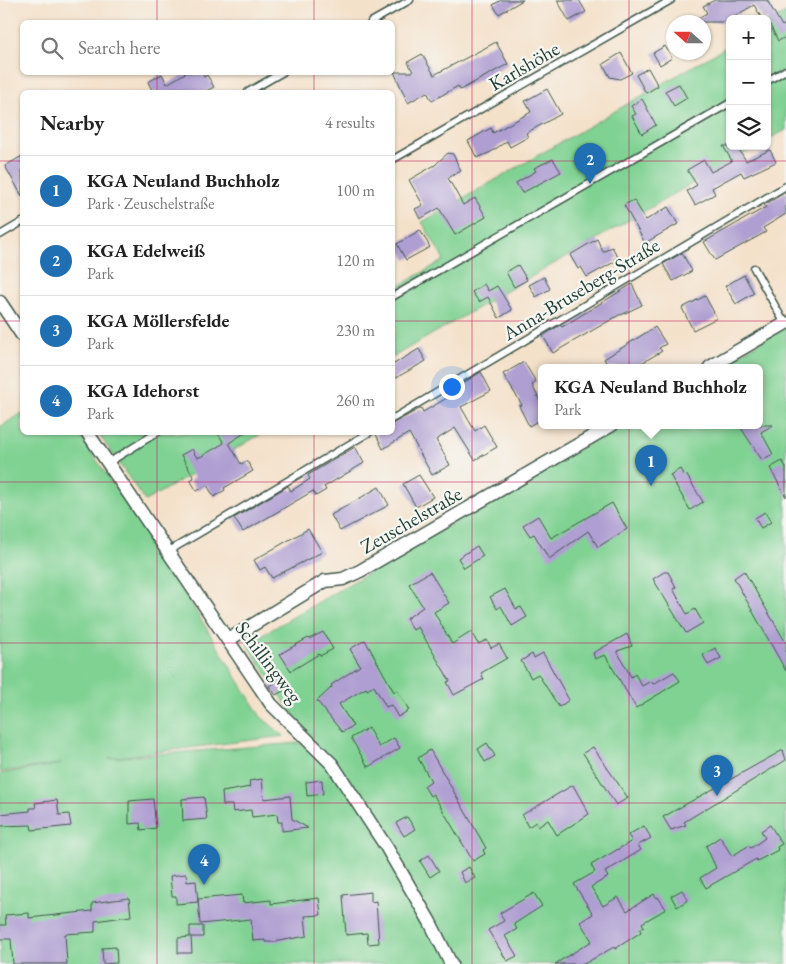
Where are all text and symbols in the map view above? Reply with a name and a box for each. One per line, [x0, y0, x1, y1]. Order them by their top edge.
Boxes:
north arrow [666, 15, 711, 60]
map controls [726, 15, 771, 150]
button: + [726, 15, 771, 60]
search box [20, 20, 395, 75]
icon: search [38, 34, 66, 62]
text: Search here [78, 35, 160, 60]
street label: Karlshöhe [484, 35, 564, 97]
button: − [726, 60, 771, 105]
button: layers [726, 105, 771, 150]
text: Nearby [40, 109, 104, 136]
text: 4 results [325, 112, 375, 133]
pin: 2 [574, 143, 606, 184]
text: KGA Neuland Buchholz [87, 168, 279, 193]
text: 1 [52, 180, 60, 201]
text: 100 m [336, 180, 375, 201]
text: Park · Zeuschelstraße [87, 193, 214, 214]
street label: Anna-Bruseberg-Straße [497, 232, 664, 347]
text: KGA Edelweiß [87, 238, 205, 263]
text: 2 [52, 250, 60, 271]
text: 120 m [336, 250, 375, 271]
text: Park [87, 263, 114, 284]
text: KGA Möllersfelde [87, 308, 229, 333]
text: 3 [52, 320, 60, 341]
text: 230 m [336, 320, 375, 341]
text: Park [87, 333, 114, 354]
popup [538, 364, 763, 429]
your location [439, 374, 465, 400]
text: KGA Neuland Buchholz [554, 374, 747, 399]
text: KGA Idehorst [87, 378, 199, 403]
text: 4 [52, 390, 60, 411]
text: 260 m [336, 390, 375, 411]
text: Park [554, 399, 582, 420]
text: Park [87, 403, 114, 424]
pin: 1 [635, 445, 667, 486]
street label: Zeuschelstraße [355, 480, 467, 560]
street label: Schillingweg [230, 616, 308, 708]
pin: 3 [701, 755, 733, 796]
pin: 4 [188, 844, 220, 885]

